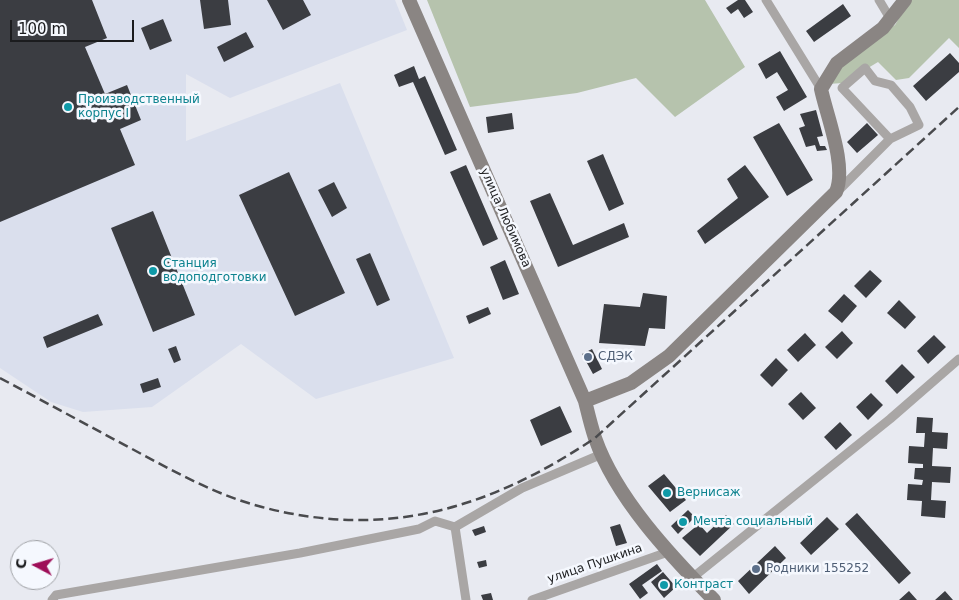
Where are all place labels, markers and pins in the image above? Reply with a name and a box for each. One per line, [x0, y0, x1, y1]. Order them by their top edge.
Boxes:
place label: Производственный корпус I [78, 93, 200, 121]
marker: Производственный корпус I [62, 101, 74, 113]
place label: Станция водоподготовки [163, 257, 267, 285]
marker: Станция водоподготовки [147, 265, 159, 277]
place label: СДЭК [598, 350, 633, 364]
marker: СДЭК [582, 351, 594, 363]
place label: Вернисаж [677, 486, 741, 500]
marker: Вернисаж [661, 487, 673, 499]
place label: Мечта социальный [693, 515, 813, 529]
marker: Мечта социальный [677, 516, 689, 528]
place label: Родники 155252 [766, 562, 869, 576]
marker: Родники 155252 [750, 563, 762, 575]
place label: Контраст [674, 578, 733, 592]
marker: Контраст [658, 579, 670, 591]

